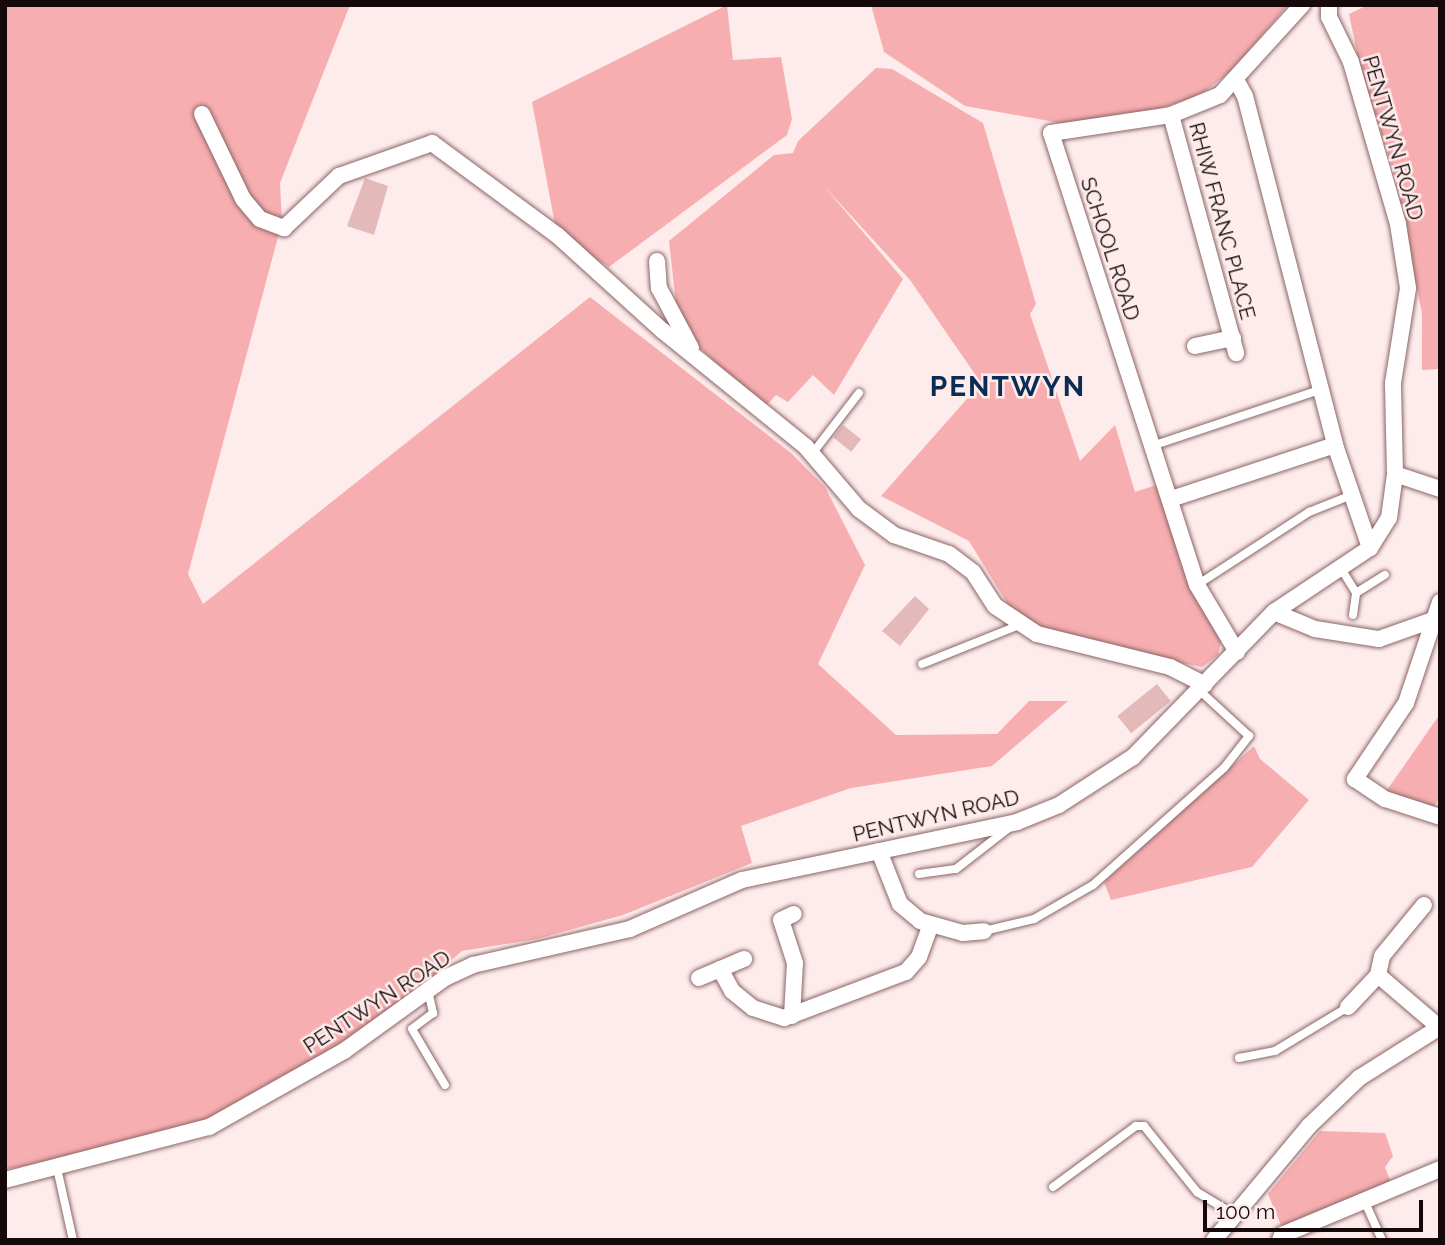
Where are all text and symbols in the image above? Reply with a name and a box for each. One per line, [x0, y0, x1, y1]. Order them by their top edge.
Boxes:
street label: PENTWYN ROAD [1357, 53, 1429, 223]
street label: RHIW FRANC PLACE [1183, 119, 1261, 323]
street label: SCHOOL ROAD [1075, 174, 1145, 324]
district label: PENTWYN [931, 370, 1085, 404]
street label: PENTWYN ROAD [850, 785, 1022, 847]
street label: PENTWYN ROAD [299, 945, 455, 1059]
scale bar [1207, 1186, 1428, 1230]
text: 100 m [1216, 1199, 1275, 1224]

